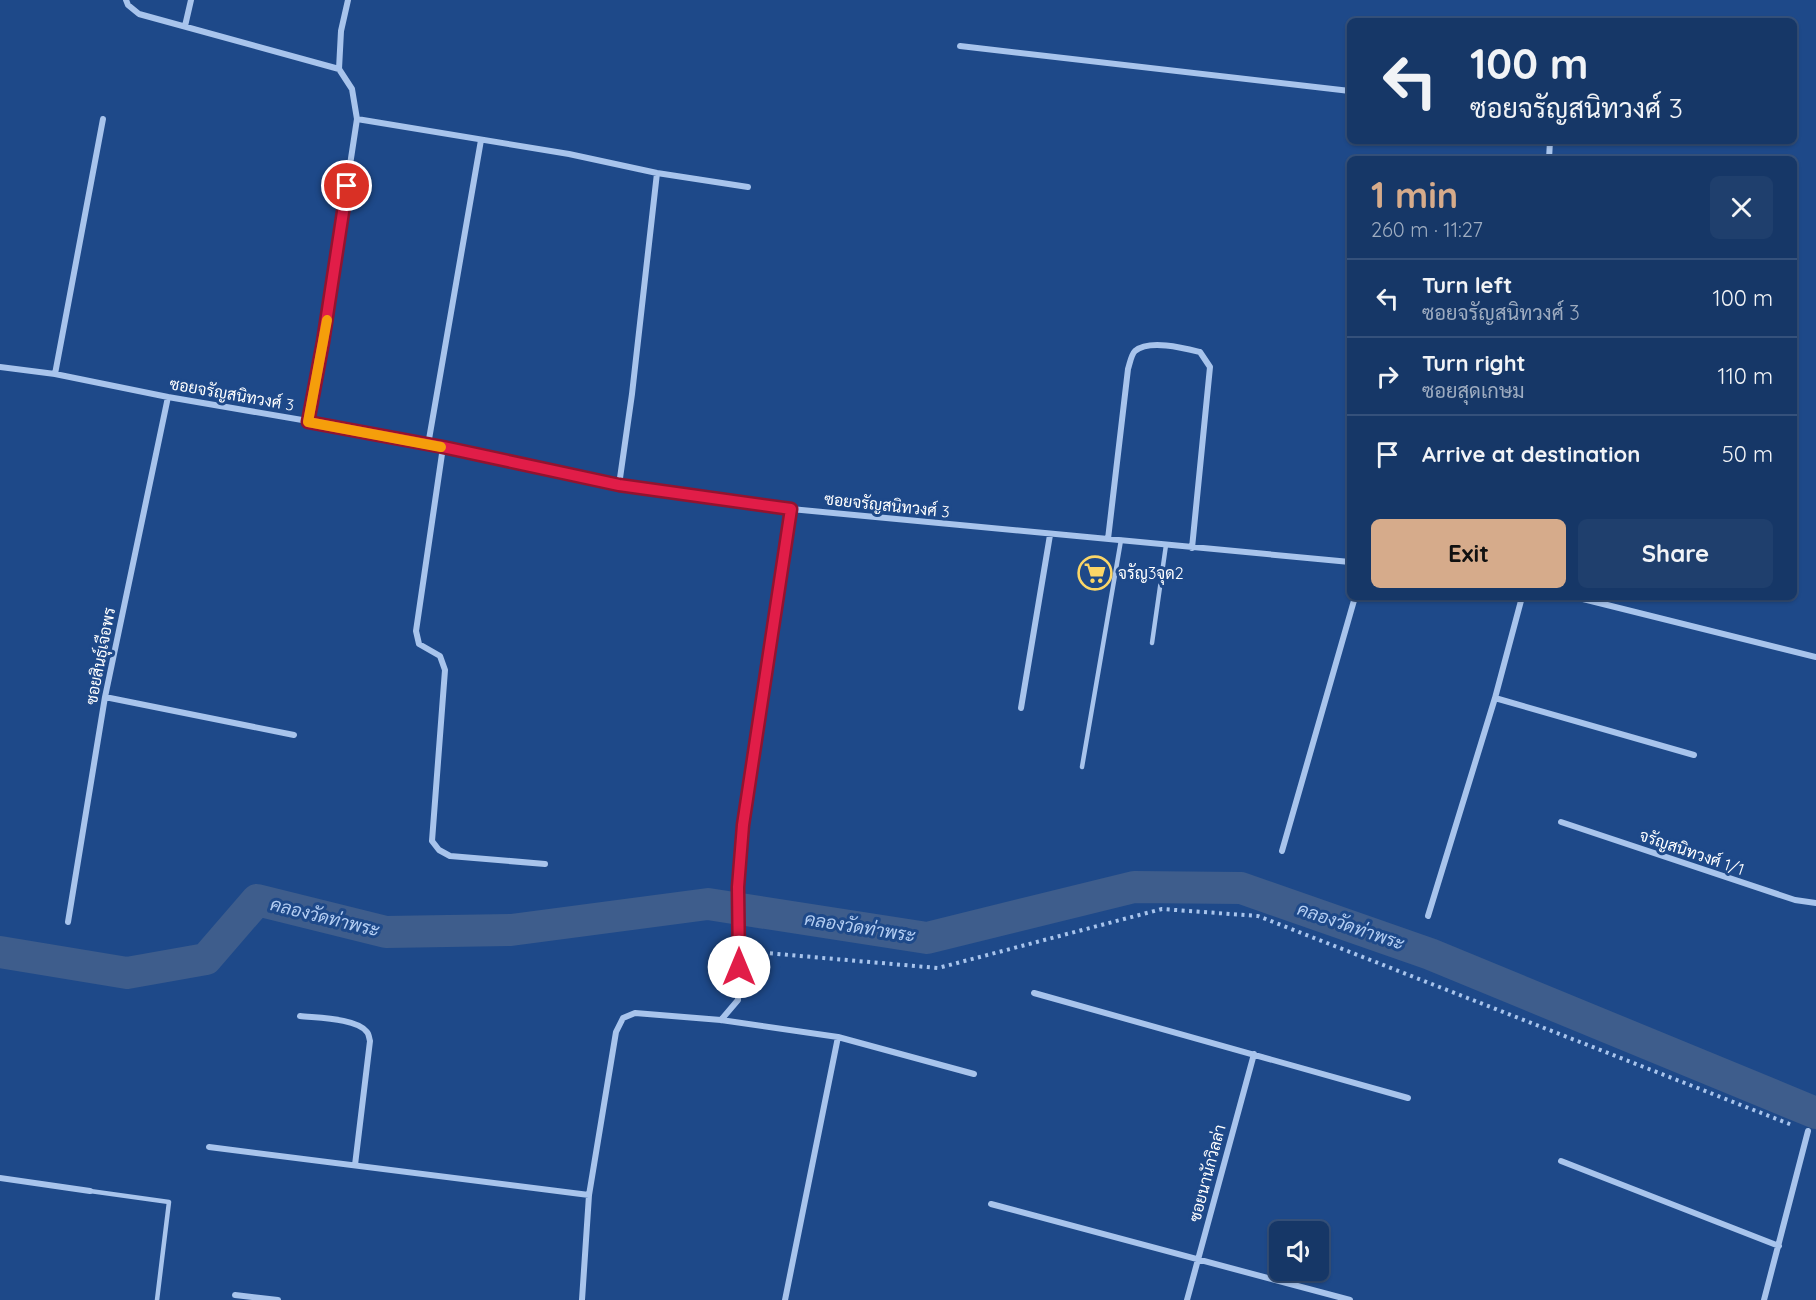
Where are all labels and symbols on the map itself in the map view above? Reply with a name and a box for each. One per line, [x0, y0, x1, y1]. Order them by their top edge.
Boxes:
pin [321, 160, 372, 211]
street label: ซอยจรัญสนิทวงศ์ 3 [168, 371, 296, 415]
street label: ซอยจรัญสนิทวงศ์ 3 [823, 486, 951, 522]
supermarket icon: จรัญ3จุด2 [1077, 555, 1113, 591]
place label: จรัญ3จุด2 [1118, 563, 1184, 585]
street label: ซอยสินธุ์เจือพร [79, 605, 121, 707]
street label: จรัญสนิทวงศ์ 1/1 [1637, 823, 1748, 879]
water label: คลองวัดท่าพระ [268, 892, 382, 942]
water label: คลองวัดท่าพระ [1294, 897, 1408, 955]
water label: คลองวัดท่าพระ [803, 907, 917, 947]
position arrow [707, 935, 771, 999]
street label: ซอยนานักวิลล่า [1184, 1122, 1230, 1224]

